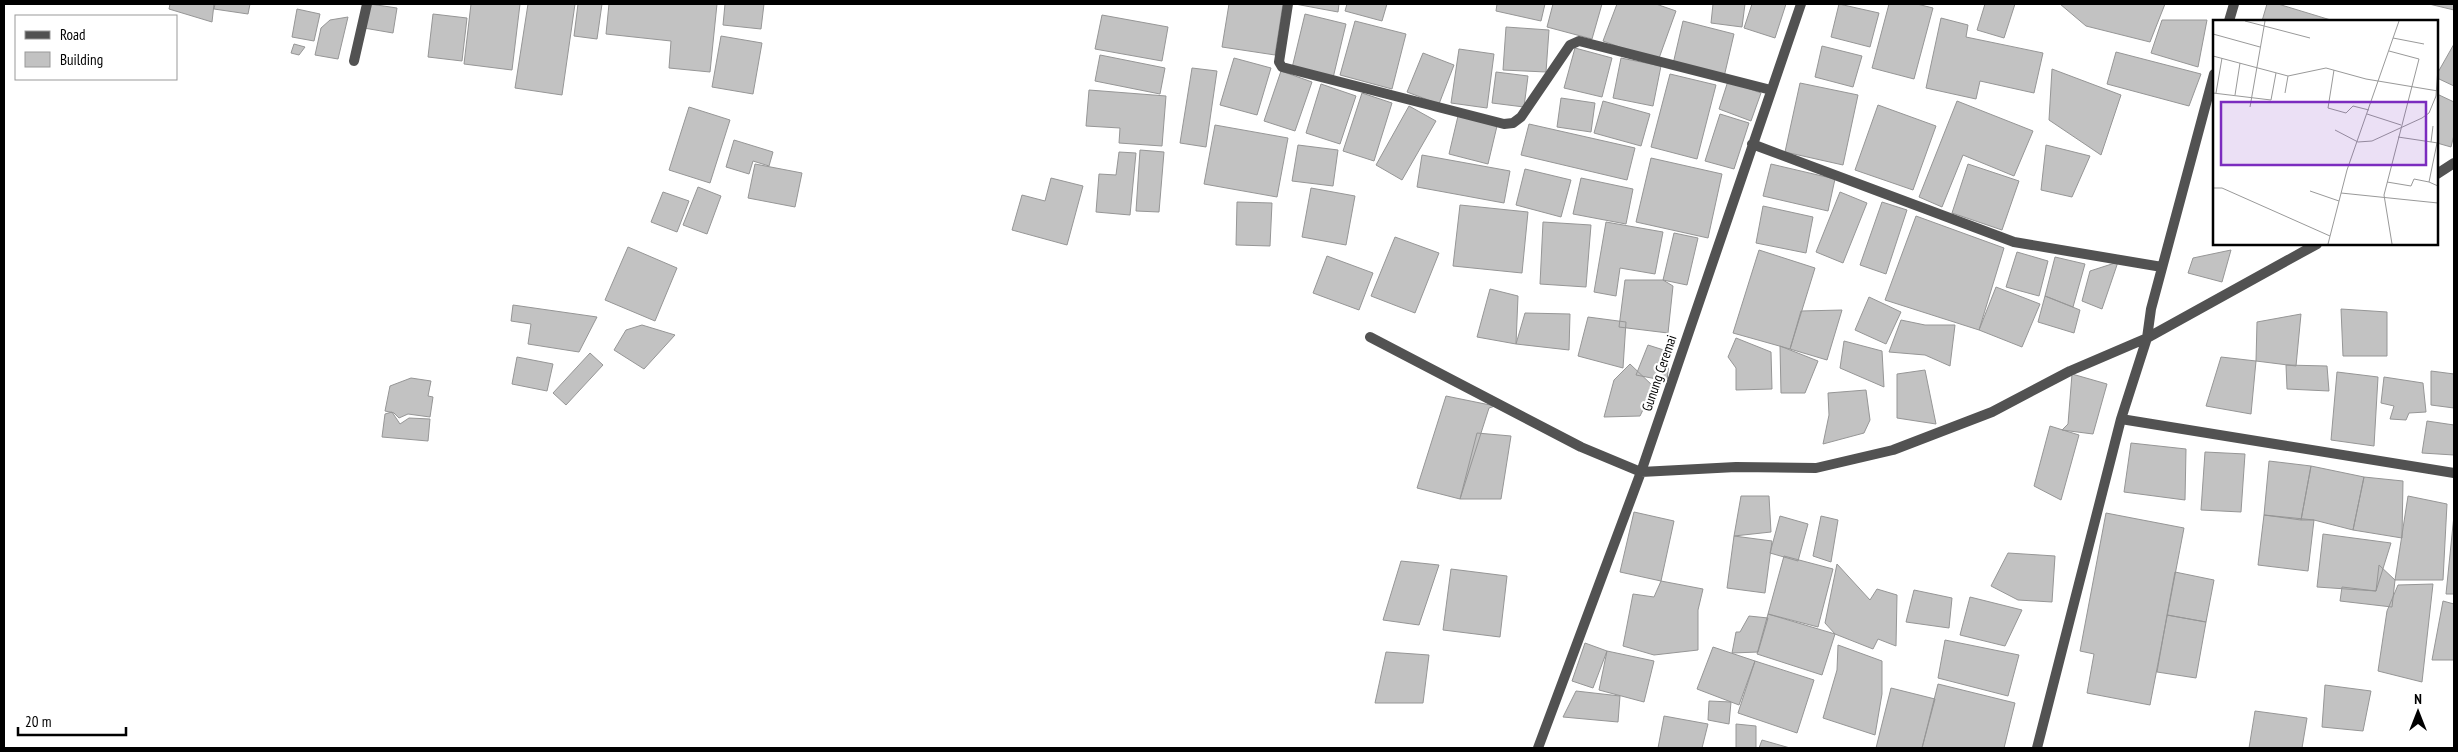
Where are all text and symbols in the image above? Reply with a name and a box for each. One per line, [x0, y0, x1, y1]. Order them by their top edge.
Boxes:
legend [15, 15, 178, 80]
inset map [2213, 20, 2438, 245]
text: Road [60, 25, 86, 44]
text: Building [60, 50, 103, 69]
street label: Gunung Ceremai [1638, 332, 1680, 414]
north arrow [2393, 687, 2443, 737]
text: N [2414, 690, 2422, 708]
scale bar [18, 704, 125, 736]
text: 20 m [25, 712, 51, 731]

